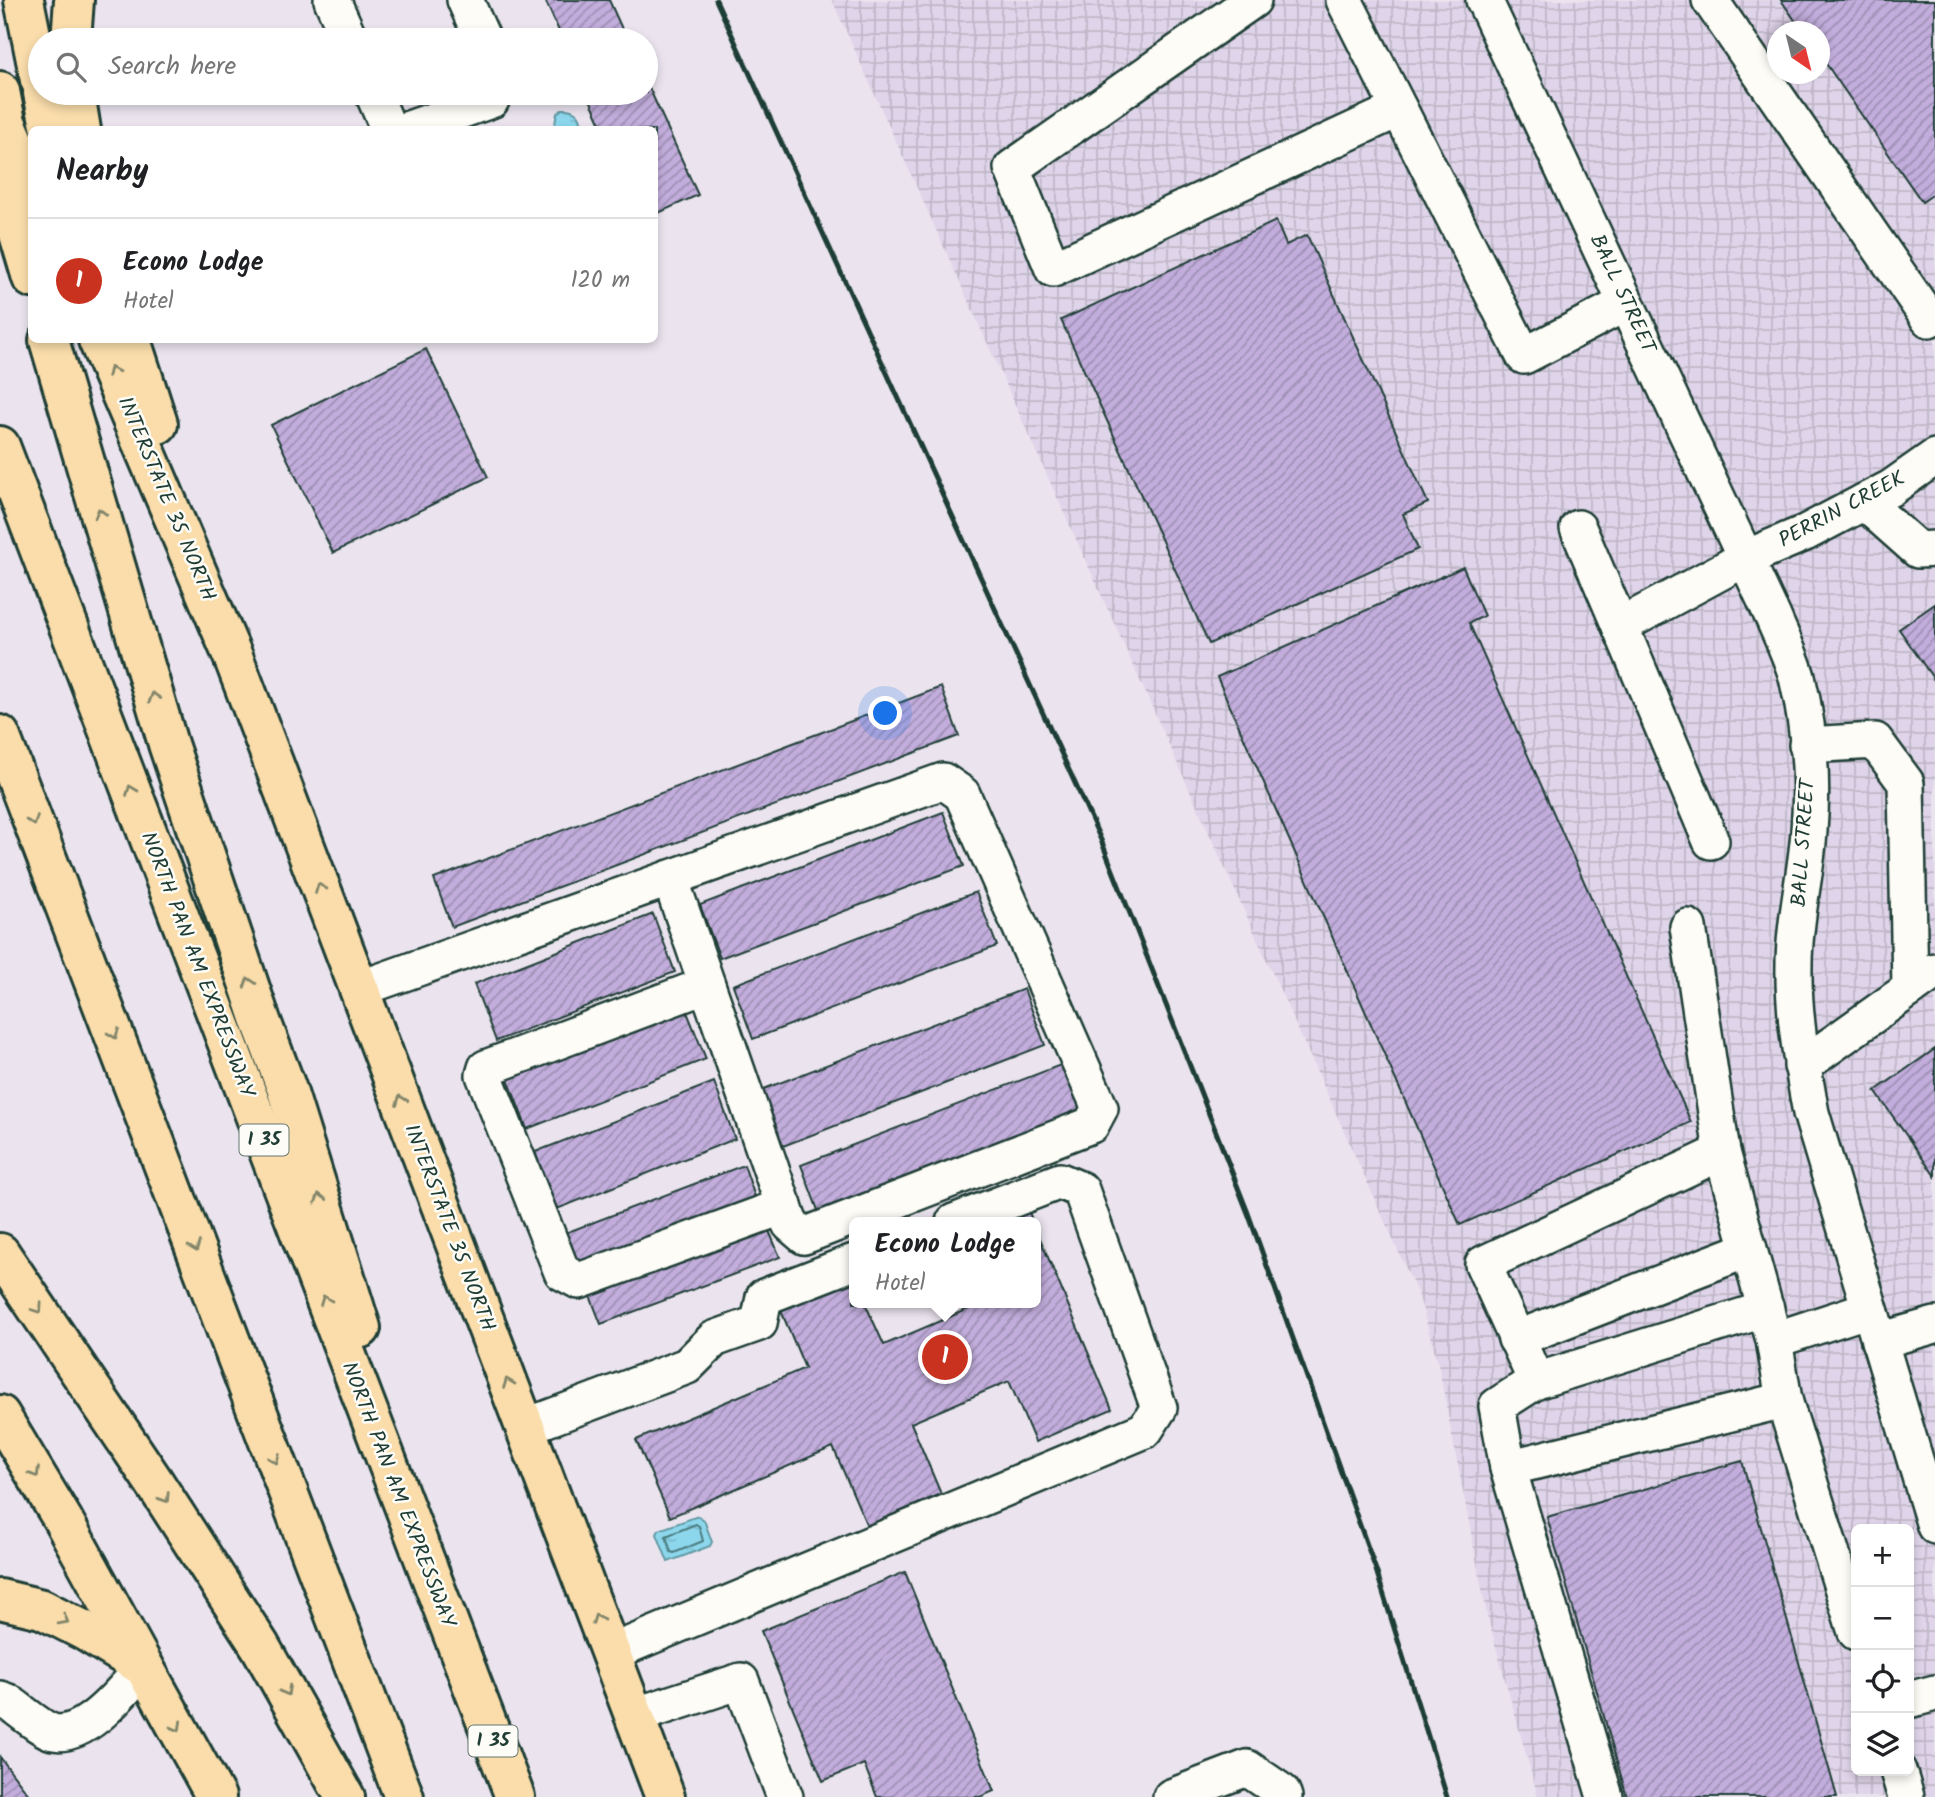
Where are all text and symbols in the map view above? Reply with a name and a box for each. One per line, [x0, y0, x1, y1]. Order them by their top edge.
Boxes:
north arrow [1767, 21, 1830, 84]
search box [28, 28, 658, 105]
text: Search here [108, 46, 236, 88]
icon: search [52, 48, 90, 86]
text: Nearby [56, 148, 148, 196]
street label: BALL STREET [1580, 229, 1665, 361]
text: Econo Lodge [123, 242, 263, 284]
text: 1 [76, 263, 82, 299]
text: 120 m [570, 263, 630, 299]
text: Hotel [123, 284, 174, 320]
one-way arrow [106, 365, 120, 377]
street label: INTERSTATE 35 NORTH [108, 391, 224, 607]
street label: PERRIN CREEK [1773, 462, 1912, 557]
one-way arrow [93, 507, 108, 519]
one-way arrow [148, 691, 163, 703]
your location [868, 696, 902, 730]
street label: BALL STREET [1783, 776, 1825, 908]
one-way arrow [125, 785, 139, 797]
one-way arrow [25, 815, 39, 827]
street label: NORTH PAN AM EXPRESSWAY [131, 827, 263, 1104]
one-way arrow [315, 882, 329, 894]
one-way arrow [242, 977, 257, 989]
one-way arrow [105, 1028, 119, 1040]
one-way arrow [395, 1095, 409, 1107]
street label: INTERSTATE 35 NORTH [394, 1119, 504, 1337]
road number: I 35 [240, 1124, 288, 1156]
one-way arrow [314, 1193, 329, 1205]
popup [849, 1217, 1041, 1308]
text: Econo Lodge [875, 1224, 1015, 1266]
one-way arrow [186, 1240, 200, 1252]
text: Hotel [875, 1266, 926, 1302]
one-way arrow [319, 1295, 333, 1307]
one-way arrow [30, 1301, 43, 1314]
pin: 1 [922, 1331, 968, 1383]
street label: NORTH PAN AM EXPRESSWAY [332, 1357, 464, 1634]
one-way arrow [502, 1377, 516, 1390]
one-way arrow [267, 1453, 281, 1465]
one-way arrow [27, 1466, 40, 1479]
one-way arrow [157, 1491, 170, 1504]
map controls [1851, 1524, 1914, 1776]
button: + [1851, 1524, 1914, 1587]
button: − [1851, 1587, 1914, 1650]
one-way arrow [57, 1612, 69, 1626]
one-way arrow [592, 1613, 606, 1625]
button: locate [1851, 1650, 1914, 1713]
one-way arrow [278, 1684, 291, 1696]
button: layers [1851, 1713, 1914, 1776]
one-way arrow [169, 1720, 182, 1732]
road number: I 35 [468, 1726, 518, 1756]

